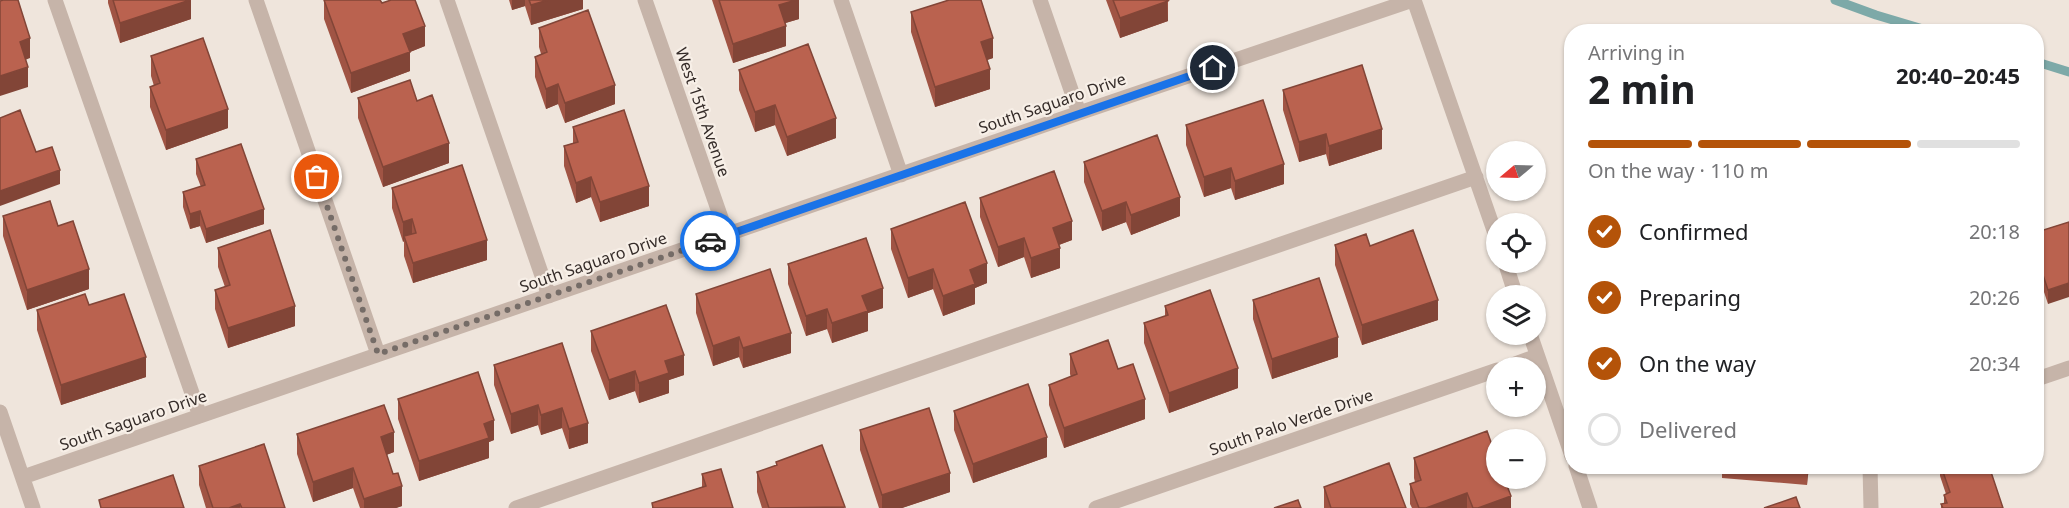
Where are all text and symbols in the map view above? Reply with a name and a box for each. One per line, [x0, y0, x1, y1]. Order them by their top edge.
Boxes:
text: Arriving in [1588, 39, 1685, 66]
pin [1187, 42, 1238, 93]
street label: West 15th Avenue [671, 44, 735, 180]
icon: home [1196, 51, 1229, 84]
text: 20:40–20:45 [1896, 60, 2020, 90]
text: 2 min [1588, 62, 1695, 115]
street label: South Saguaro Drive [975, 67, 1129, 139]
north arrow [1486, 141, 1546, 201]
map controls [1486, 141, 1546, 489]
pin [291, 151, 342, 202]
text: On the way · 110 m [1588, 157, 1768, 184]
icon: bag [300, 160, 333, 193]
courier [680, 211, 740, 271]
button: locate [1486, 213, 1546, 273]
icon: check [1588, 215, 1621, 248]
text: Confirmed [1639, 216, 1749, 246]
text: 20:18 [1969, 218, 2020, 245]
icon: car [694, 225, 727, 258]
street label: South Saguaro Drive [516, 226, 670, 298]
icon: check [1588, 281, 1621, 314]
text: Preparing [1639, 282, 1741, 312]
text: 20:26 [1969, 284, 2020, 311]
button: layers [1486, 285, 1546, 345]
icon: check [1588, 347, 1621, 380]
text: On the way [1639, 348, 1756, 378]
text: 20:34 [1969, 350, 2020, 377]
button: + [1486, 357, 1546, 417]
street label: South Saguaro Drive [56, 384, 210, 456]
street label: South Palo Verde Drive [1206, 384, 1376, 460]
text: Delivered [1639, 414, 1737, 444]
button: − [1486, 429, 1546, 489]

